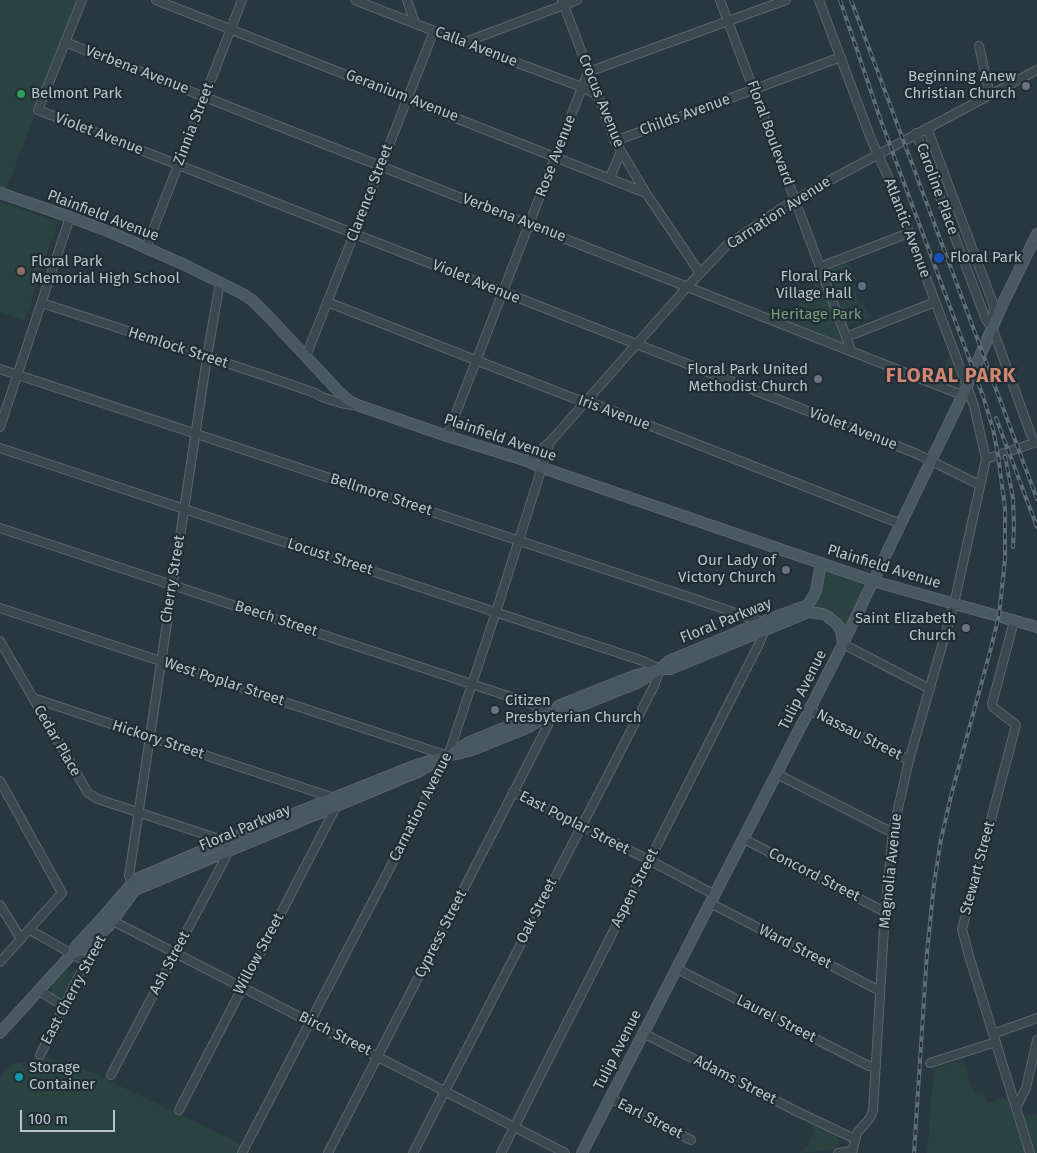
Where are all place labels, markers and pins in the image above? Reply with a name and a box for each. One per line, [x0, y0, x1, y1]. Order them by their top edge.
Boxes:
place label: Beginning Anew Christian Church [904, 68, 1016, 103]
marker: Beginning Anew Christian Church [1020, 80, 1032, 92]
place label: Belmont Park [31, 85, 122, 103]
marker: Belmont Park [15, 88, 27, 100]
place label: Floral Park [950, 249, 1021, 267]
marker: Floral Park [932, 251, 946, 265]
place label: Floral Park Memorial High School [31, 253, 180, 288]
marker: Floral Park Memorial High School [15, 265, 27, 277]
place label: Floral Park Village Hall [776, 268, 852, 303]
marker: Floral Park Village Hall [856, 280, 868, 292]
place label: Floral Park United Methodist Church [687, 361, 808, 396]
marker: Floral Park United Methodist Church [812, 373, 824, 385]
place label: Our Lady of Victory Church [678, 552, 776, 587]
marker: Our Lady of Victory Church [780, 564, 792, 576]
place label: Saint Elizabeth Church [855, 610, 956, 645]
marker: Saint Elizabeth Church [960, 622, 972, 634]
place label: Citizen Presbyterian Church [505, 692, 642, 727]
marker: Citizen Presbyterian Church [489, 704, 501, 716]
place label: Storage Container [29, 1059, 95, 1094]
marker: Storage Container [13, 1071, 25, 1083]

